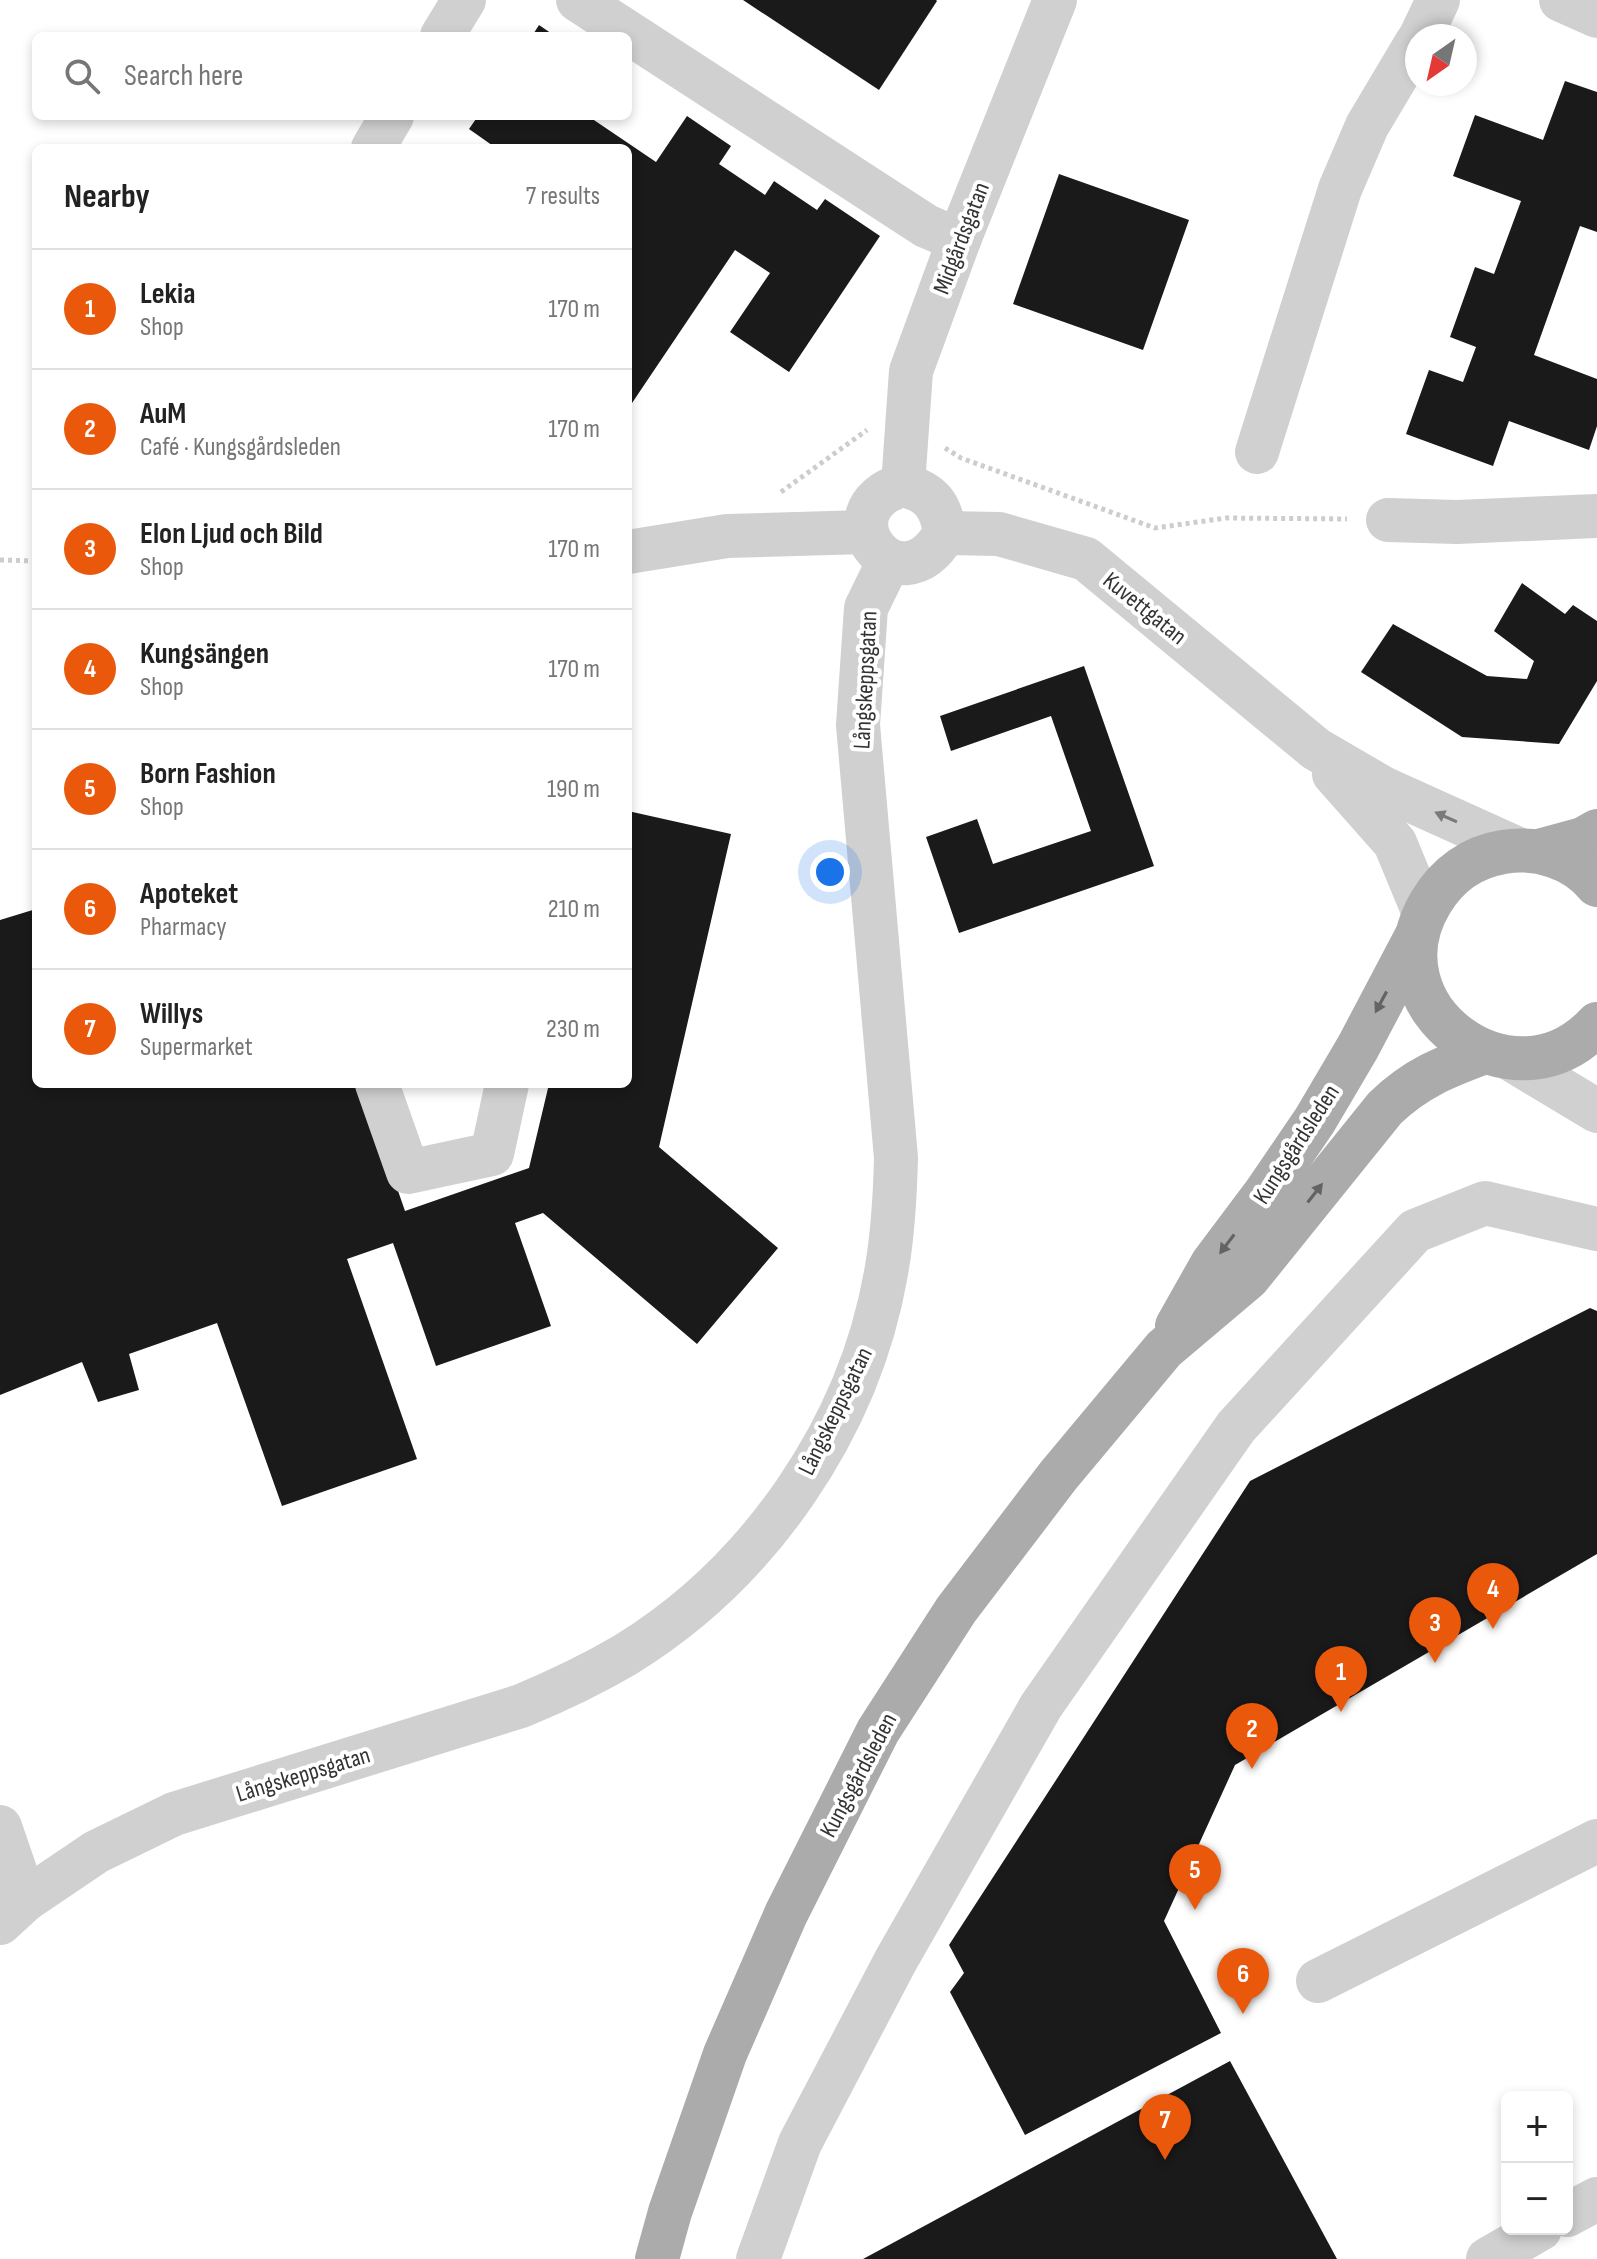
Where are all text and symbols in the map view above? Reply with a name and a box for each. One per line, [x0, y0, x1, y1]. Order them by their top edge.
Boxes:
north arrow [1405, 24, 1477, 96]
search box [32, 32, 632, 120]
icon: search [60, 54, 104, 98]
text: Search here [124, 58, 243, 94]
text: Nearby [64, 176, 150, 217]
street label: Midgårdsgatan [927, 178, 996, 298]
text: 7 results [526, 181, 600, 212]
text: Lekia [140, 276, 195, 312]
text: 1 [85, 294, 95, 325]
text: 170 m [548, 294, 600, 325]
text: Shop [140, 312, 184, 343]
text: AuM [140, 396, 186, 432]
text: 2 [84, 414, 96, 445]
text: 170 m [548, 414, 600, 445]
text: Café · Kungsgårdsleden [140, 432, 341, 463]
text: Elon Ljud och Bild [140, 516, 323, 552]
text: 3 [84, 534, 96, 565]
text: 170 m [548, 534, 600, 565]
text: Shop [140, 552, 184, 583]
street label: Kuvettgatan [1097, 566, 1192, 651]
street label: Långskeppsgatan [847, 610, 884, 750]
text: Kungsängen [140, 636, 269, 672]
text: 4 [84, 654, 96, 685]
text: 170 m [548, 654, 600, 685]
text: Shop [140, 672, 184, 703]
text: Born Fashion [140, 756, 276, 792]
text: 5 [84, 774, 96, 805]
text: 190 m [547, 774, 600, 805]
text: Shop [140, 792, 184, 823]
one-way arrow [1435, 810, 1458, 824]
your location [810, 852, 850, 892]
text: Apoteket [140, 876, 238, 912]
text: 6 [84, 894, 96, 925]
text: 210 m [548, 894, 600, 925]
text: Pharmacy [140, 912, 227, 943]
one-way arrow [1375, 990, 1388, 1013]
text: Willys [140, 996, 203, 1032]
text: 7 [84, 1014, 96, 1045]
text: 230 m [546, 1014, 600, 1045]
text: Supermarket [140, 1032, 253, 1063]
street label: Kungsgårdsleden [1247, 1079, 1346, 1209]
one-way arrow [1307, 1183, 1323, 1203]
one-way arrow [1219, 1234, 1235, 1254]
street label: Långskeppsgatan [792, 1343, 879, 1480]
pin: 4 [1467, 1563, 1519, 1629]
pin: 3 [1409, 1597, 1461, 1663]
pin: 1 [1315, 1646, 1367, 1712]
pin: 2 [1226, 1703, 1278, 1769]
street label: Kungsgårdsleden [814, 1708, 903, 1842]
street label: Långskeppsgatan [233, 1740, 374, 1809]
pin: 5 [1169, 1844, 1221, 1910]
pin: 6 [1217, 1948, 1269, 2014]
map controls [1501, 2091, 1573, 2235]
button: + [1501, 2091, 1573, 2163]
pin: 7 [1139, 2094, 1191, 2160]
button: − [1501, 2163, 1573, 2235]

